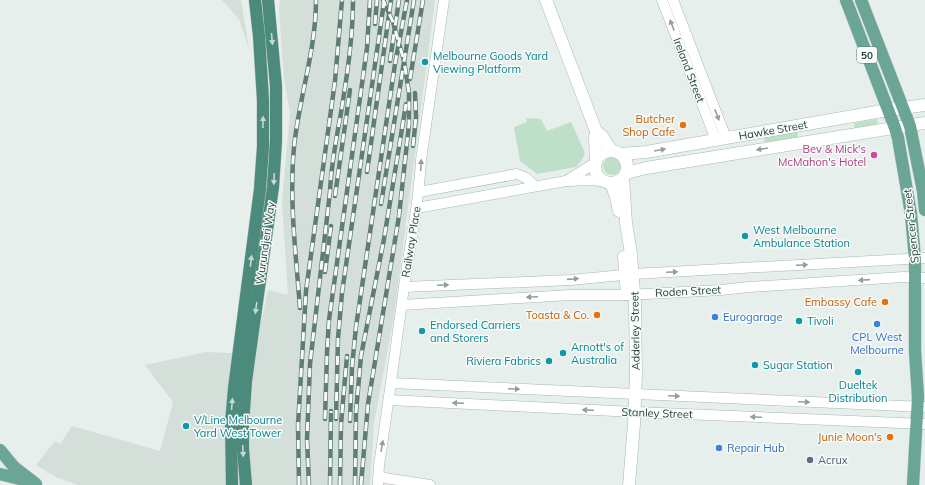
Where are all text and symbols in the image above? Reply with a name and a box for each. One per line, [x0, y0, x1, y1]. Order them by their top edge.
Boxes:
one-way arrow [668, 19, 674, 31]
one-way arrow [269, 33, 276, 45]
street label: Ireland Street [670, 36, 708, 105]
road number: 50 [857, 47, 877, 63]
place label: Melbourne Goods Yard Viewing Platform [433, 49, 548, 76]
marker: Melbourne Goods Yard Viewing Platform [420, 57, 430, 67]
one-way arrow [715, 109, 721, 121]
place label: Butcher Shop Cafe [622, 112, 675, 139]
one-way arrow [260, 115, 266, 128]
street label: Hawke Street [738, 117, 808, 143]
marker: Butcher Shop Cafe [678, 120, 688, 130]
place label: Bev & Mick's McMahon's Hotel [778, 142, 866, 169]
one-way arrow [653, 147, 666, 153]
one-way arrow [756, 147, 769, 153]
marker: Bev & Mick's McMahon's Hotel [869, 150, 879, 160]
one-way arrow [417, 159, 424, 171]
one-way arrow [270, 173, 277, 185]
street label: Spencer Street [900, 188, 922, 264]
street label: Wurundjeri Way [252, 201, 278, 285]
street label: Railway Place [398, 205, 424, 279]
place label: West Melbourne Ambulance Station [753, 223, 850, 250]
marker: West Melbourne Ambulance Station [740, 231, 750, 241]
one-way arrow [248, 255, 254, 267]
one-way arrow [796, 261, 808, 268]
one-way arrow [666, 268, 678, 275]
one-way arrow [567, 276, 579, 283]
one-way arrow [858, 276, 870, 283]
one-way arrow [437, 282, 449, 289]
street label: Roden Street [655, 282, 722, 300]
street label: Adderley Street [627, 291, 643, 371]
one-way arrow [526, 294, 538, 301]
place label: Embassy Cafe [805, 295, 877, 309]
marker: Embassy Cafe [880, 297, 890, 307]
one-way arrow [253, 302, 259, 314]
place label: Toasta & Co. [526, 308, 589, 322]
marker: Toasta & Co. [592, 310, 602, 320]
place label: Eurogarage [723, 310, 782, 324]
marker: Eurogarage [710, 312, 720, 322]
place label: Tivoli [807, 314, 834, 328]
marker: Tivoli [794, 316, 804, 326]
place label: Endorsed Carriers and Storers [430, 318, 521, 345]
marker: CPL West Melbourne [872, 319, 882, 329]
marker: Endorsed Carriers and Storers [417, 326, 427, 336]
place label: CPL West Melbourne [850, 330, 904, 357]
place label: Arnott's of Australia [571, 340, 624, 367]
marker: Arnott's of Australia [558, 348, 568, 358]
place label: Riviera Fabrics [466, 354, 541, 368]
marker: Riviera Fabrics [544, 356, 554, 366]
place label: Sugar Station [763, 358, 833, 372]
marker: Sugar Station [750, 360, 760, 370]
marker: Dueltek Distribution [853, 367, 863, 377]
place label: Dueltek Distribution [829, 378, 887, 405]
one-way arrow [508, 385, 520, 392]
one-way arrow [668, 392, 680, 399]
one-way arrow [229, 398, 236, 410]
one-way arrow [798, 399, 810, 406]
one-way arrow [452, 400, 464, 407]
street label: Stanley Street [621, 405, 693, 421]
one-way arrow [581, 407, 594, 413]
place label: V/Line Melbourne Yard West Tower [193, 413, 282, 440]
one-way arrow [749, 414, 762, 420]
marker: V/Line Melbourne Yard West Tower [181, 421, 191, 431]
place label: Junie Moon's [818, 430, 882, 444]
marker: Junie Moon's [885, 432, 895, 442]
one-way arrow [379, 440, 385, 452]
place label: Repair Hub [727, 441, 785, 455]
marker: Repair Hub [714, 443, 724, 453]
one-way arrow [240, 445, 247, 457]
place label: Acrux [818, 453, 848, 467]
marker: Acrux [805, 455, 815, 465]

